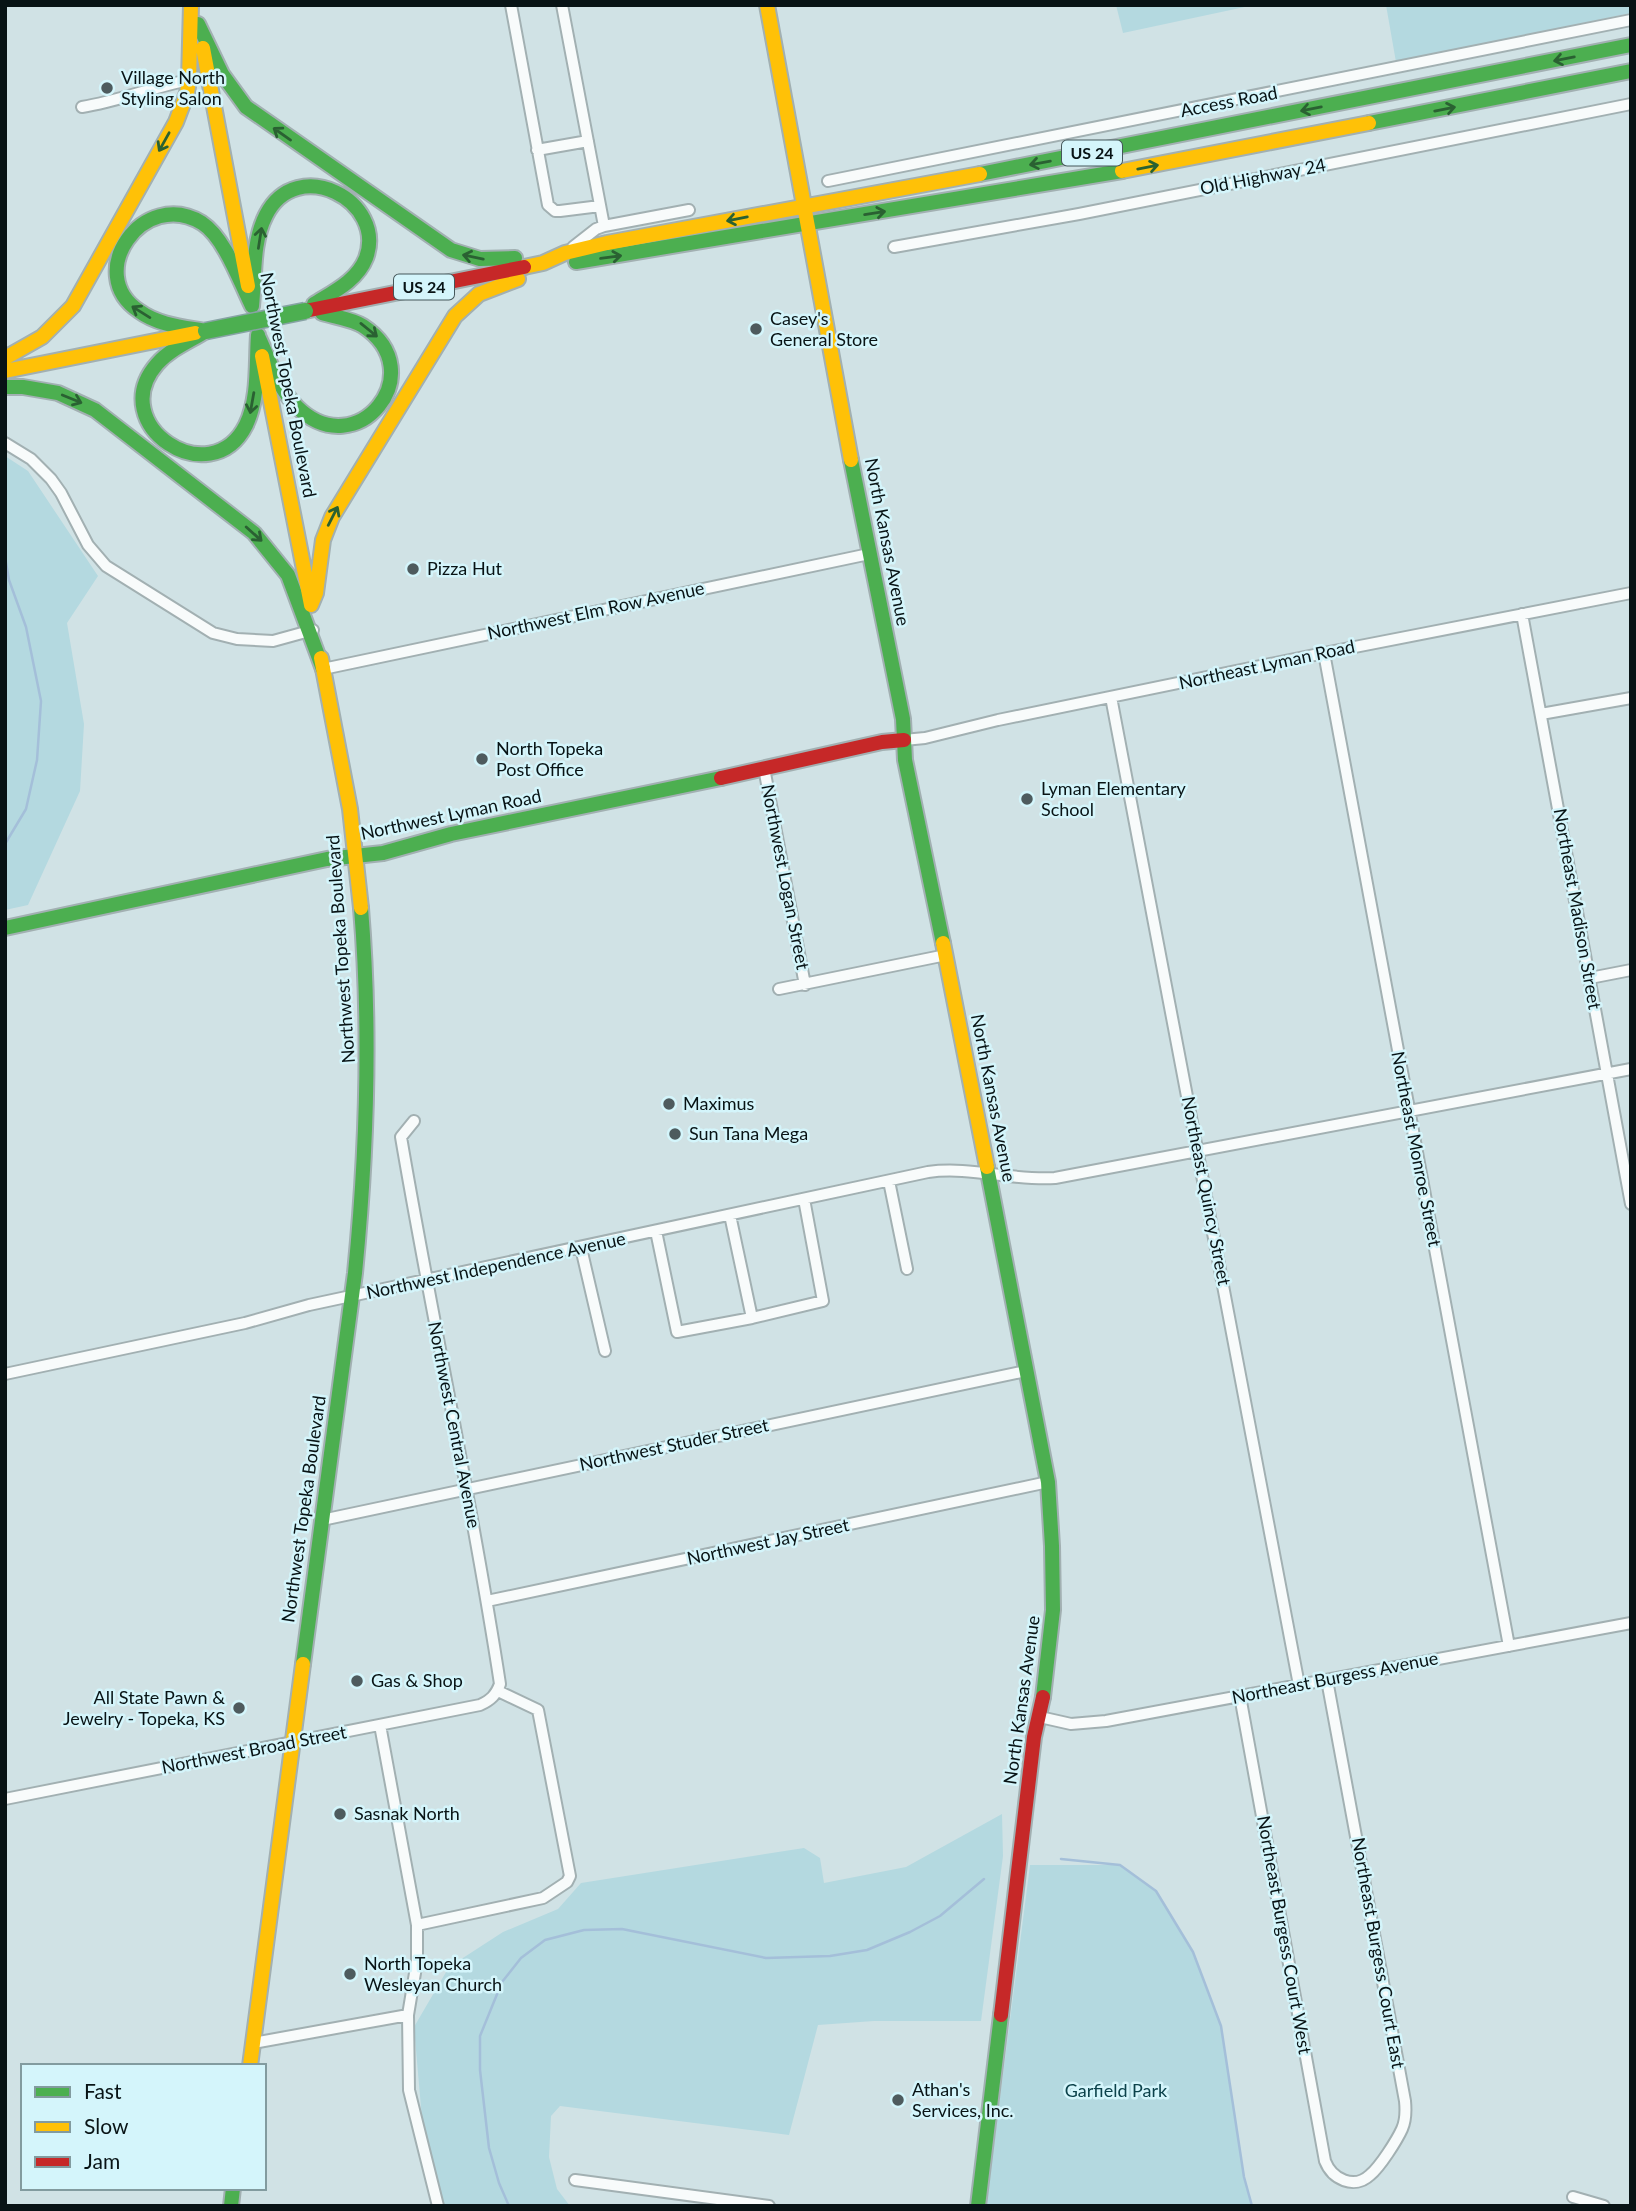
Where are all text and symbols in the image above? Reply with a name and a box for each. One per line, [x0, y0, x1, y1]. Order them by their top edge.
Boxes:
one-way arrow [1553, 52, 1576, 66]
place label: Village North Styling Salon [121, 66, 225, 109]
marker: Village North Styling Salon [99, 80, 115, 96]
street label: Access Road [1178, 81, 1279, 121]
one-way arrow [1433, 101, 1456, 115]
one-way arrow [1300, 103, 1323, 117]
one-way arrow [273, 127, 292, 141]
one-way arrow [157, 131, 171, 151]
road number: US 24 [1062, 140, 1122, 166]
street label: Old Highway 24 [1198, 153, 1328, 199]
one-way arrow [1029, 156, 1052, 170]
one-way arrow [1136, 160, 1159, 173]
one-way arrow [864, 206, 886, 219]
one-way arrow [726, 213, 749, 226]
one-way arrow [254, 228, 267, 250]
one-way arrow [462, 249, 484, 262]
one-way arrow [599, 251, 622, 264]
street label: Northwest Topeka Boulevard [256, 270, 322, 499]
road number: US 24 [394, 274, 454, 300]
one-way arrow [132, 304, 151, 319]
place label: Casey's General Store [770, 307, 878, 350]
marker: Casey's General Store [748, 321, 764, 337]
one-way arrow [359, 322, 377, 337]
one-way arrow [245, 391, 258, 414]
one-way arrow [60, 393, 82, 406]
street label: North Kansas Avenue [861, 456, 915, 628]
one-way arrow [327, 506, 341, 527]
one-way arrow [245, 526, 263, 542]
place label: Pizza Hut [427, 557, 503, 579]
marker: Pizza Hut [405, 561, 421, 577]
street label: Northwest Elm Row Avenue [485, 576, 706, 644]
street label: Northeast Lyman Road [1177, 635, 1357, 693]
place label: North Topeka Post Office [496, 737, 603, 780]
marker: North Topeka Post Office [474, 751, 490, 767]
place label: Lyman Elementary School [1041, 777, 1186, 820]
street label: Northwest Logan Street [757, 782, 815, 972]
street label: Northwest Lyman Road [358, 784, 543, 844]
marker: Lyman Elementary School [1019, 791, 1035, 807]
street label: Northeast Madison Street [1549, 807, 1607, 1012]
street label: Northwest Topeka Boulevard [321, 834, 359, 1064]
street label: North Kansas Avenue [967, 1012, 1021, 1184]
street label: Northeast Monroe Street [1387, 1049, 1447, 1249]
place label: Maximus [683, 1092, 755, 1114]
street label: Northeast Quincy Street [1178, 1094, 1236, 1288]
marker: Maximus [661, 1096, 677, 1112]
place label: Sun Tana Mega [689, 1122, 808, 1144]
marker: Sun Tana Mega [667, 1126, 683, 1142]
street label: Northwest Independence Avenue [364, 1227, 627, 1303]
street label: Northwest Central Avenue [424, 1320, 486, 1530]
street label: Northwest Topeka Boulevard [276, 1394, 330, 1624]
street label: Northwest Studer Street [577, 1413, 771, 1475]
street label: Northwest Jay Street [685, 1513, 851, 1569]
street label: North Kansas Avenue [998, 1614, 1044, 1786]
street label: Northeast Burgess Avenue [1230, 1646, 1440, 1708]
place label: Gas & Shop [371, 1669, 463, 1691]
marker: Gas & Shop [349, 1673, 365, 1689]
place label: All State Pawn & Jewelry - Topeka, KS [63, 1686, 225, 1729]
marker: All State Pawn & Jewelry - Topeka, KS [231, 1700, 247, 1716]
street label: Northwest Broad Street [159, 1720, 349, 1778]
place label: Sasnak North [354, 1802, 460, 1824]
marker: Sasnak North [332, 1806, 348, 1822]
street label: Northeast Burgess Court West [1253, 1814, 1317, 2056]
street label: Northeast Burgess Court East [1348, 1836, 1410, 2070]
place label: North Topeka Wesleyan Church [364, 1952, 502, 1995]
marker: North Topeka Wesleyan Church [342, 1966, 358, 1982]
legend [21, 2064, 266, 2190]
text: Fast [84, 2078, 122, 2103]
place label: Athan's Services, Inc. [912, 2078, 1014, 2121]
park label: Garfield Park [1065, 2079, 1168, 2101]
marker: Athan's Services, Inc. [890, 2092, 906, 2108]
text: Slow [84, 2113, 129, 2138]
text: Jam [84, 2148, 120, 2173]

